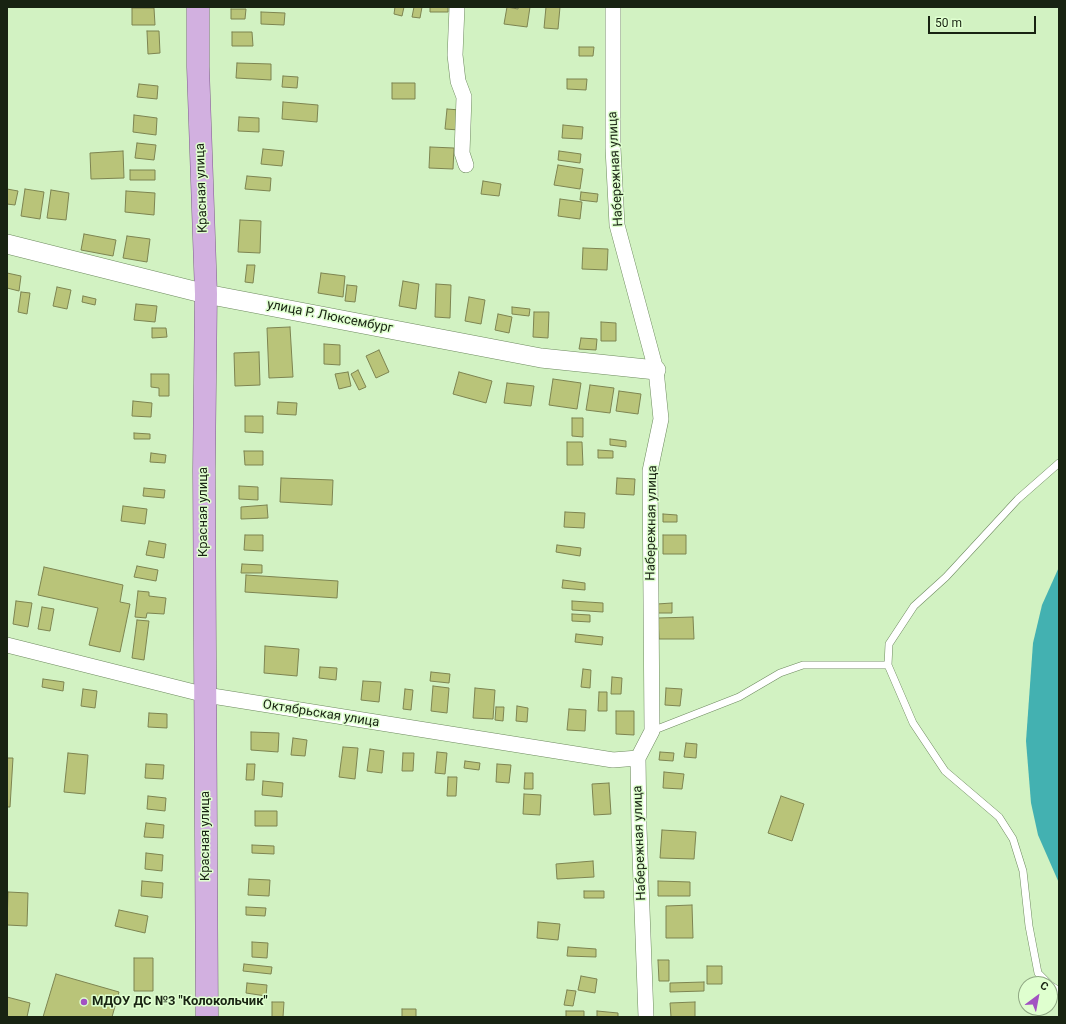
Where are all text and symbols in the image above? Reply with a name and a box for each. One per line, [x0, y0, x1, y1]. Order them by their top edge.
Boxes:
scale bar [930, 8, 1038, 34]
text: 50 m [935, 16, 962, 30]
street label: Набережная улица [605, 111, 627, 227]
street label: Красная улица [193, 143, 211, 233]
street label: улица Р. Люксембург [266, 297, 394, 337]
street label: Набережная улица [643, 465, 661, 581]
street label: Красная улица [196, 467, 212, 557]
street label: Октябрьская улица [262, 697, 380, 731]
street label: Набережная улица [630, 785, 650, 901]
street label: Красная улица [198, 791, 214, 881]
north arrow [1018, 976, 1058, 1016]
text: С [1038, 979, 1051, 994]
place label: МДОУ ДС №3 "Колокольчик" [92, 994, 268, 1010]
marker: МДОУ ДС №3 "Колокольчик" [79, 997, 89, 1007]

